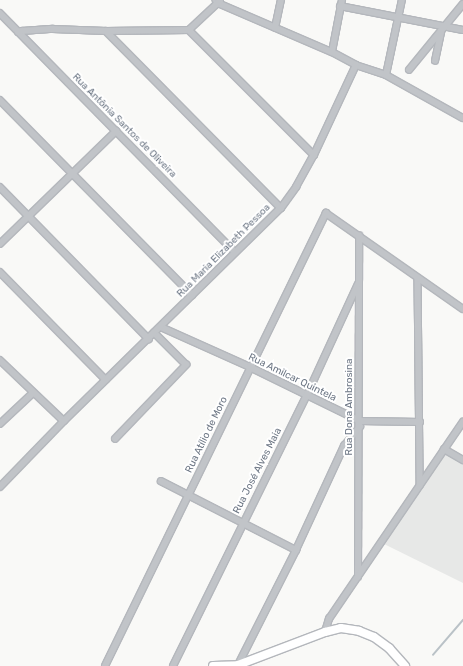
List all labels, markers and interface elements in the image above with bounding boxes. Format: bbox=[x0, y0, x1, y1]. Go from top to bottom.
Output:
street label: Rua Antônia Santos de Oliveira bbox=[69, 71, 179, 181]
street label: Rua Maria Elizabeth Pessoa bbox=[175, 202, 273, 300]
street label: Rua Amilcar Quintela bbox=[246, 351, 338, 405]
street label: Rua Dona Ambrosina bbox=[344, 358, 356, 456]
street label: Rua Atílio de Moro bbox=[183, 395, 231, 475]
street label: Rua José Alves Maia bbox=[231, 426, 285, 516]

